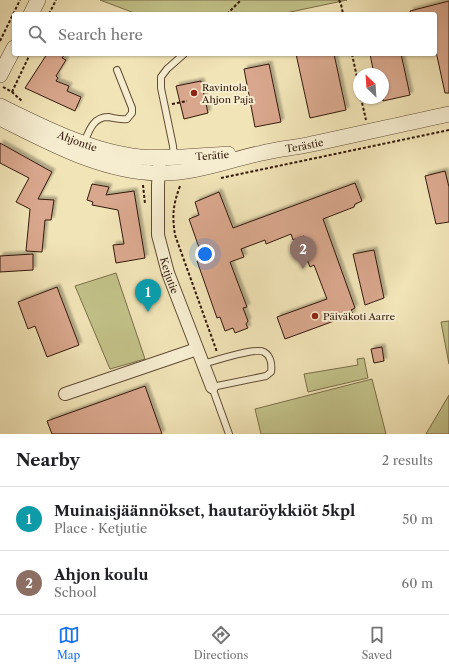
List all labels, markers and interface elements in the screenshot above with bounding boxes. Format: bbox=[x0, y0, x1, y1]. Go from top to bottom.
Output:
search box bbox=[12, 12, 437, 56]
icon: search bbox=[26, 23, 48, 45]
text: Search here bbox=[58, 25, 143, 44]
north arrow bbox=[353, 68, 389, 104]
place label: Ravintola Ahjon Paja bbox=[201, 81, 254, 106]
marker: Ravintola Ahjon Paja bbox=[189, 88, 199, 98]
street label: Ahjontie bbox=[55, 128, 99, 155]
street label: Terästie bbox=[285, 136, 325, 155]
street label: Terätie bbox=[195, 148, 230, 163]
pin: 2 bbox=[290, 236, 316, 269]
your location bbox=[195, 244, 215, 264]
street label: Ketjutie bbox=[157, 256, 182, 296]
pin: 1 bbox=[135, 279, 161, 312]
place label: Päiväkoti Aarre bbox=[323, 310, 395, 323]
marker: Päiväkoti Aarre bbox=[310, 311, 320, 321]
text: Nearby bbox=[16, 450, 80, 470]
text: 2 results bbox=[382, 452, 433, 468]
text: Muinaisjäännökset, hautaröykkiöt 5kpl bbox=[54, 501, 355, 520]
text: 1 bbox=[26, 511, 32, 527]
text: 50 m bbox=[402, 511, 433, 527]
text: Place · Ketjutie bbox=[54, 520, 147, 536]
text: Ahjon koulu bbox=[54, 565, 149, 584]
text: 2 bbox=[25, 575, 33, 591]
text: 60 m bbox=[402, 575, 433, 591]
text: School bbox=[54, 584, 97, 600]
tab: Map bbox=[57, 624, 80, 662]
tab: Directions bbox=[194, 624, 248, 662]
tab: Saved bbox=[362, 624, 392, 662]

